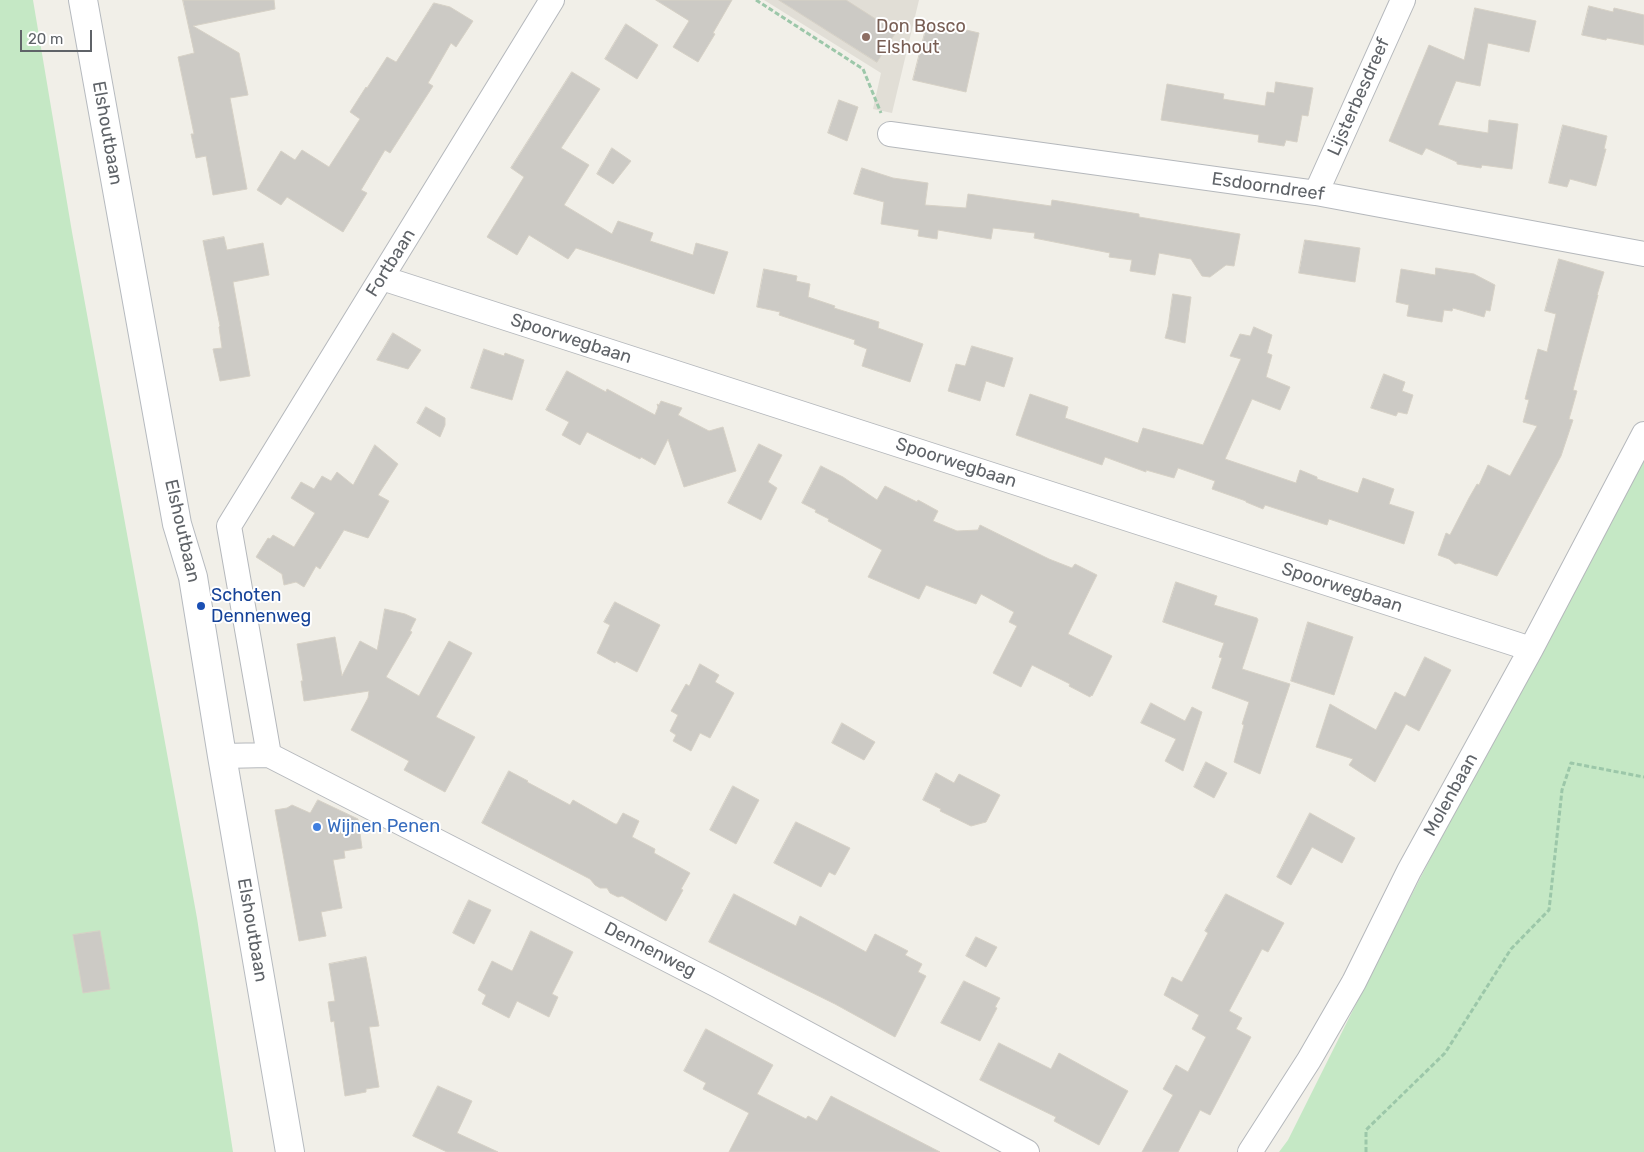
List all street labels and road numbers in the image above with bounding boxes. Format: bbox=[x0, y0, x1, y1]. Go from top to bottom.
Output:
street label: Lijsterbesdreef bbox=[1323, 35, 1395, 159]
street label: Elshoutbaan bbox=[87, 79, 127, 187]
street label: Esdoorndreef bbox=[1210, 168, 1326, 206]
street label: Fortbaan bbox=[362, 225, 420, 301]
street label: Spoorwegbaan bbox=[508, 309, 634, 369]
street label: Spoorwegbaan bbox=[893, 433, 1019, 493]
street label: Elshoutbaan bbox=[160, 477, 204, 585]
street label: Spoorwegbaan bbox=[1279, 558, 1405, 618]
street label: Molenbaan bbox=[1419, 750, 1483, 840]
street label: Elshoutbaan bbox=[232, 876, 272, 984]
street label: Dennenweg bbox=[600, 918, 700, 982]

